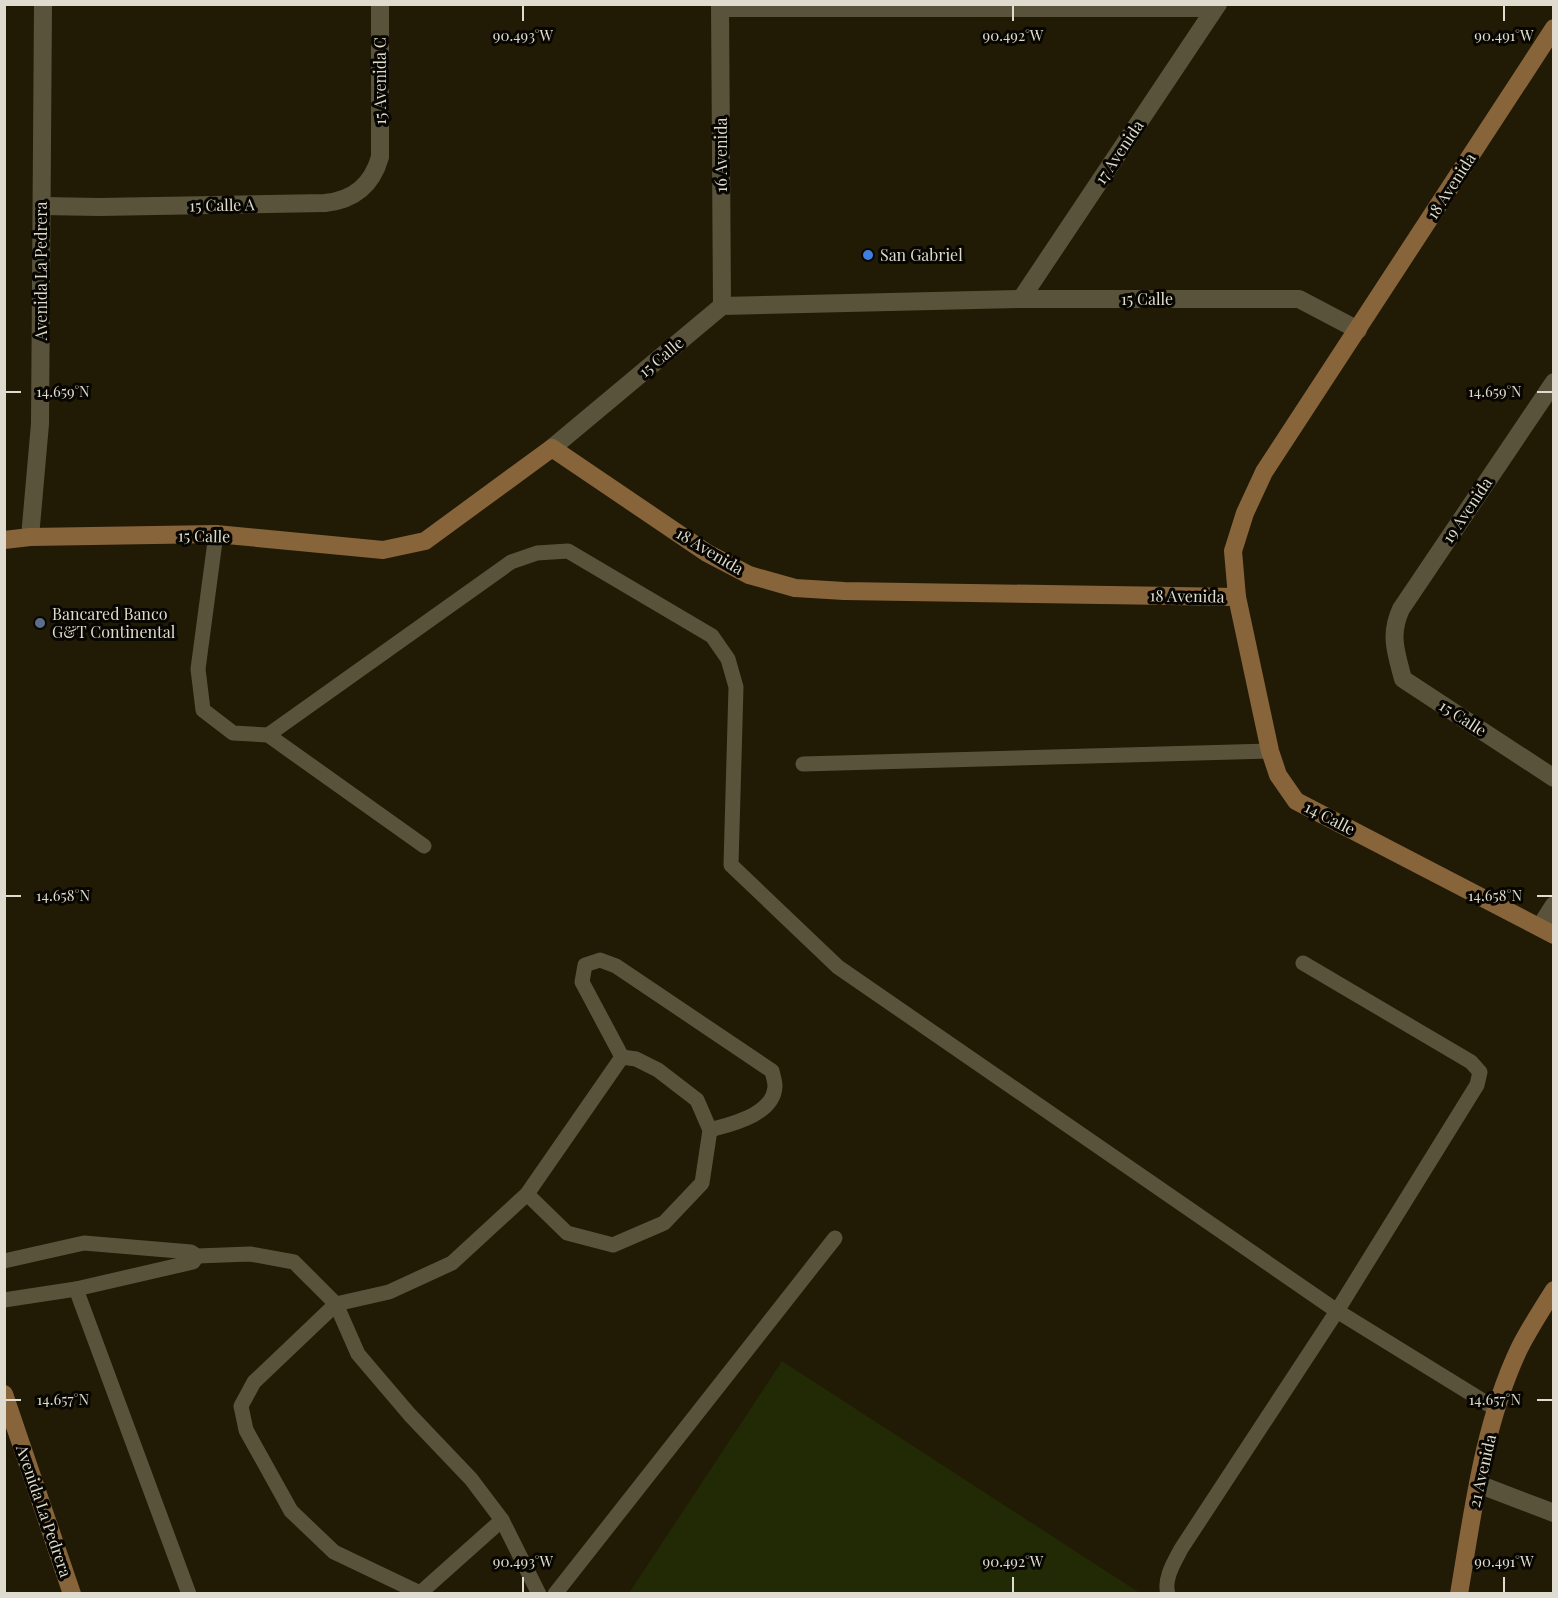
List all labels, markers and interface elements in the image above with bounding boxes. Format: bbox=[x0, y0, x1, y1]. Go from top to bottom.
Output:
text: 90.493°W bbox=[493, 25, 554, 45]
text: 90.492°W bbox=[983, 25, 1044, 45]
text: 90.491°W bbox=[1474, 25, 1534, 45]
street label: 15 Avenida C bbox=[369, 37, 390, 125]
street label: 17 Avenida bbox=[1089, 116, 1148, 188]
street label: 16 Avenida bbox=[710, 117, 731, 193]
street label: 18 Avenida bbox=[1421, 149, 1480, 223]
street label: 15 Calle A bbox=[189, 193, 256, 216]
street label: Avenida La Pedrera bbox=[30, 202, 51, 341]
place label: San Gabriel bbox=[880, 244, 963, 265]
marker: San Gabriel bbox=[861, 248, 875, 262]
street label: 15 Calle bbox=[1121, 288, 1173, 309]
street label: 15 Calle bbox=[634, 332, 687, 381]
text: 14.659°N bbox=[36, 381, 90, 401]
text: 14.659°N bbox=[1468, 381, 1522, 401]
street label: 19 Avenida bbox=[1437, 473, 1496, 547]
street label: 18 Avenida bbox=[673, 522, 748, 579]
street label: 15 Calle bbox=[178, 525, 230, 546]
street label: 18 Avenida bbox=[1149, 584, 1225, 607]
place label: Bancared Banco G&T Continental bbox=[52, 603, 176, 642]
marker: Bancared Banco G&T Continental bbox=[33, 616, 47, 630]
street label: 15 Calle bbox=[1436, 695, 1491, 741]
street label: 14 Calle bbox=[1301, 796, 1359, 839]
text: 14.658°N bbox=[36, 885, 90, 905]
text: 14.658°N bbox=[1468, 885, 1522, 905]
text: 14.657°N bbox=[37, 1389, 90, 1409]
text: 14.657°N bbox=[1469, 1389, 1522, 1409]
street label: 21 Avenida bbox=[1463, 1432, 1500, 1509]
street label: Avenida La Pedrera bbox=[12, 1441, 77, 1580]
text: 90.493°W bbox=[493, 1551, 554, 1571]
text: 90.492°W bbox=[983, 1551, 1044, 1571]
text: 90.491°W bbox=[1474, 1551, 1534, 1571]

